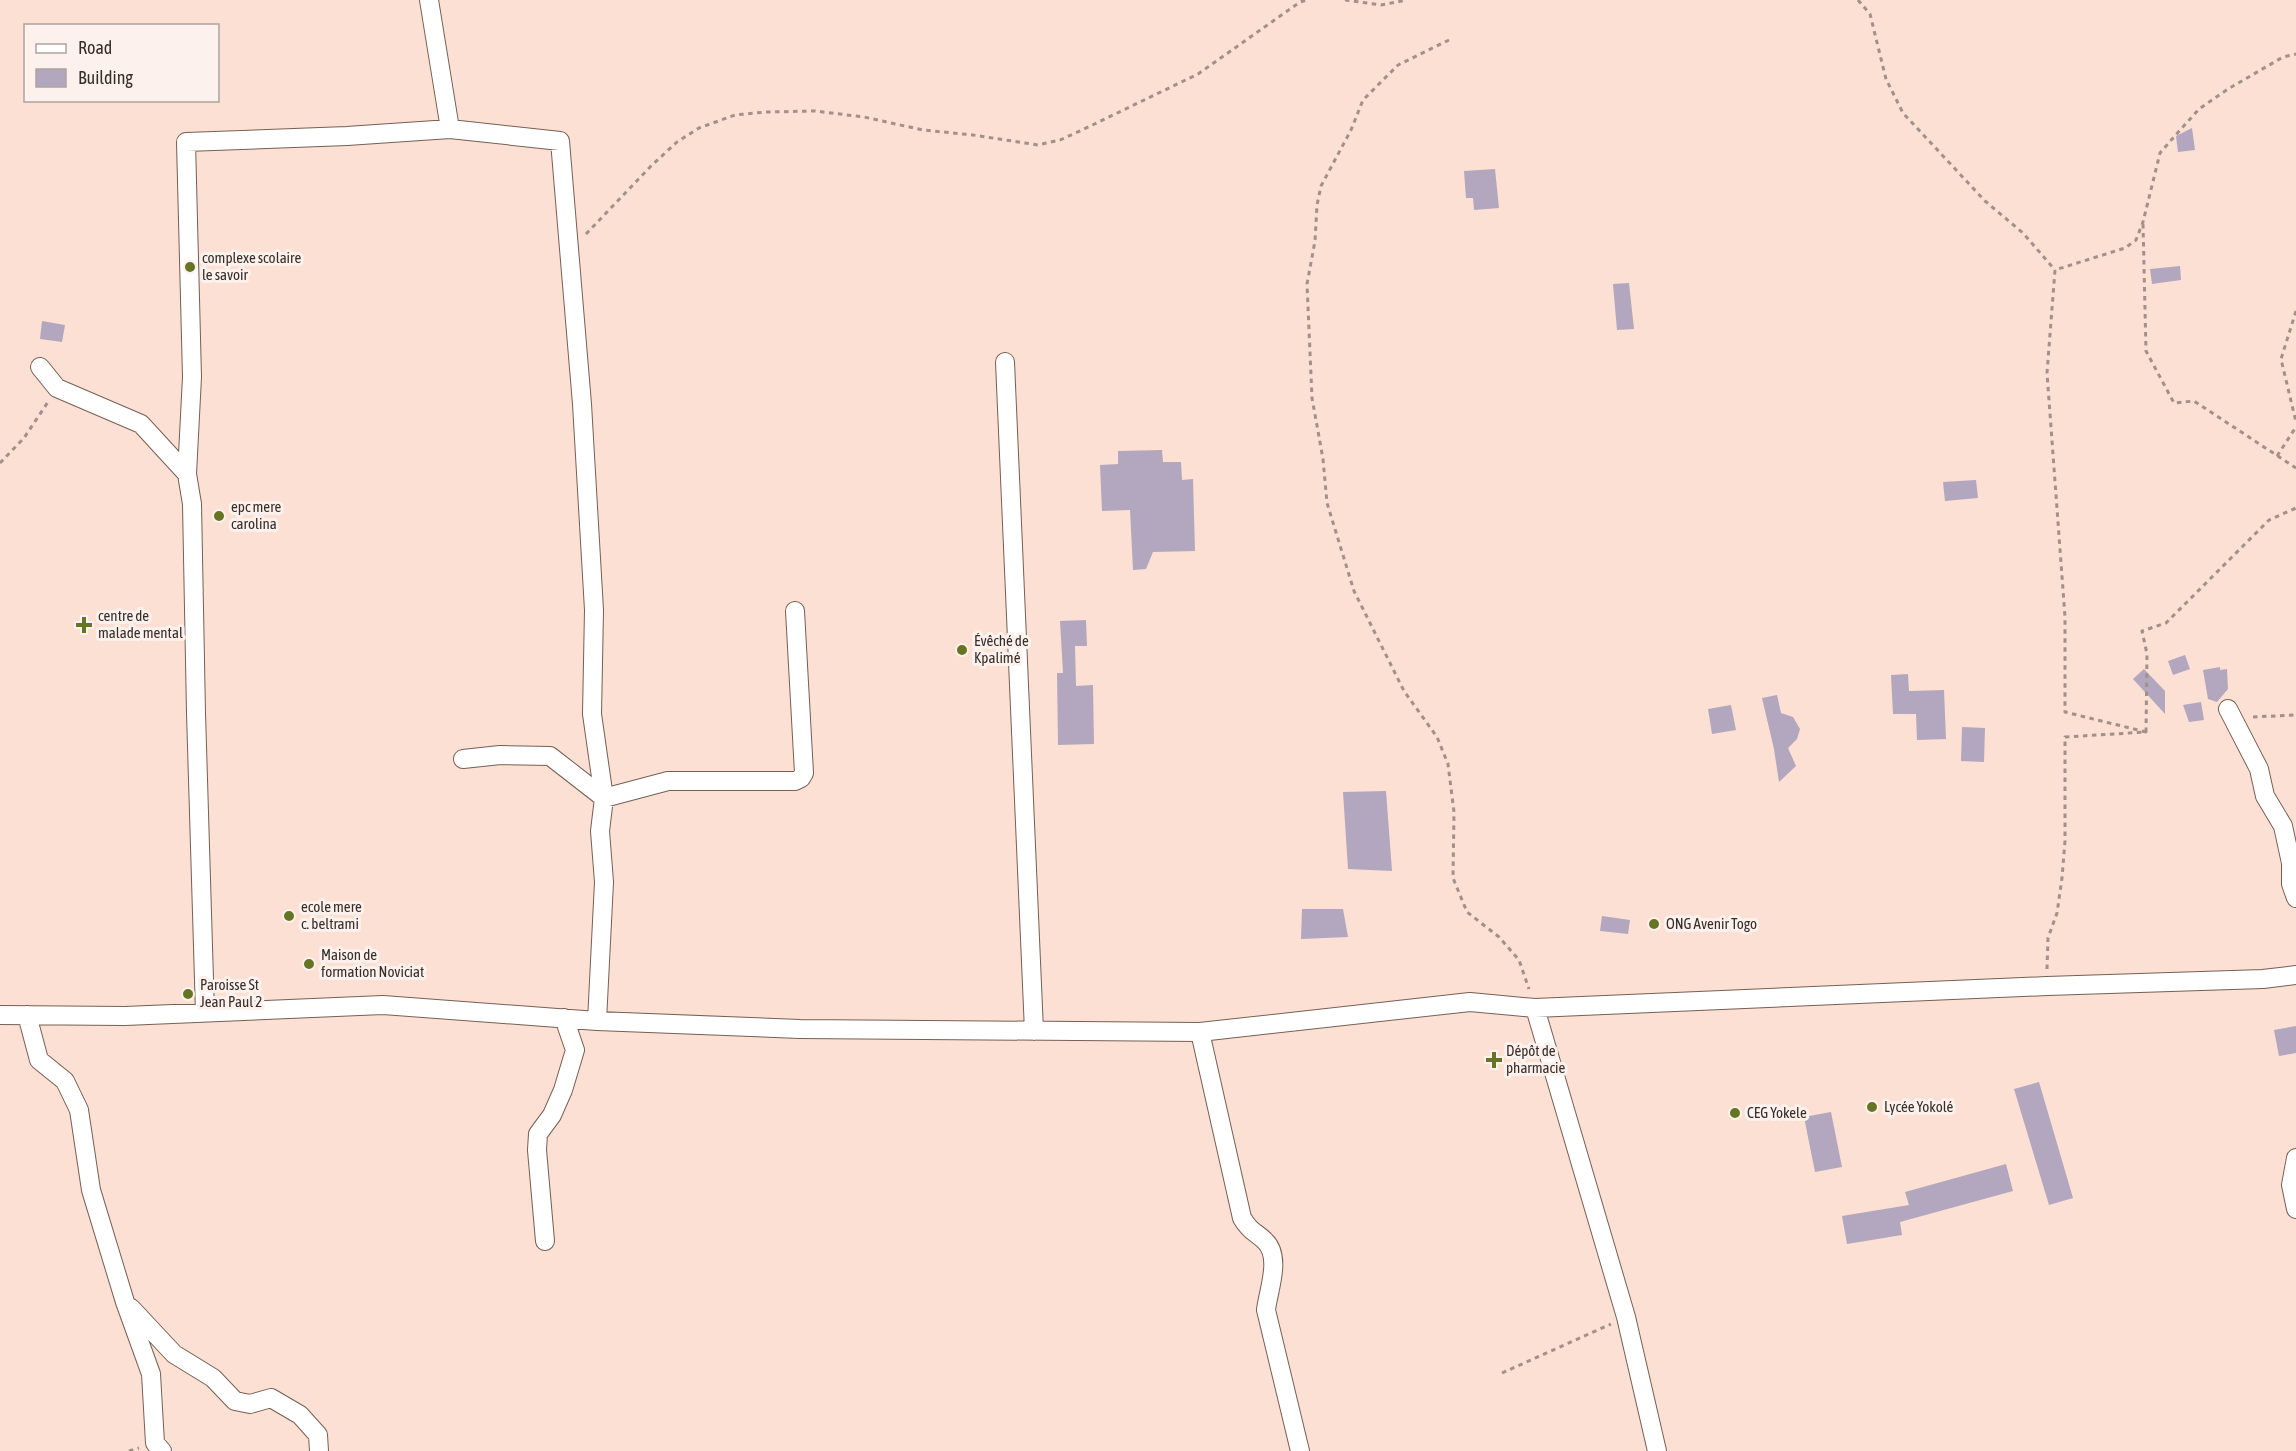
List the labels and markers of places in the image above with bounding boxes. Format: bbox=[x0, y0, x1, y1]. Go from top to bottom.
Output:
place label: complexe scolaire le savoir bbox=[202, 249, 301, 283]
marker: complexe scolaire le savoir bbox=[183, 260, 197, 274]
place label: epc mere carolina bbox=[231, 498, 282, 532]
marker: epc mere carolina bbox=[212, 509, 226, 523]
place label: centre de malade mental bbox=[98, 607, 183, 641]
marker: centre de malade mental bbox=[75, 616, 93, 634]
place label: Évêché de Kpalimé bbox=[974, 632, 1029, 666]
marker: Évêché de Kpalimé bbox=[955, 643, 969, 657]
place label: ecole mere c. beltrami bbox=[301, 898, 362, 932]
marker: ecole mere c. beltrami bbox=[282, 909, 296, 923]
place label: ONG Avenir Togo bbox=[1666, 915, 1757, 932]
marker: ONG Avenir Togo bbox=[1647, 917, 1661, 931]
place label: Maison de formation Noviciat bbox=[321, 946, 424, 980]
marker: Maison de formation Noviciat bbox=[302, 957, 316, 971]
place label: Paroisse St Jean Paul 2 bbox=[200, 976, 262, 1010]
marker: Paroisse St Jean Paul 2 bbox=[181, 987, 195, 1001]
place label: Dépôt de pharmacie bbox=[1506, 1042, 1566, 1076]
marker: Dépôt de pharmacie bbox=[1487, 1053, 1501, 1067]
place label: Lycée Yokolé bbox=[1884, 1098, 1954, 1115]
marker: Lycée Yokolé bbox=[1865, 1100, 1879, 1114]
place label: CEG Yokele bbox=[1747, 1104, 1807, 1121]
marker: CEG Yokele bbox=[1728, 1106, 1742, 1120]

